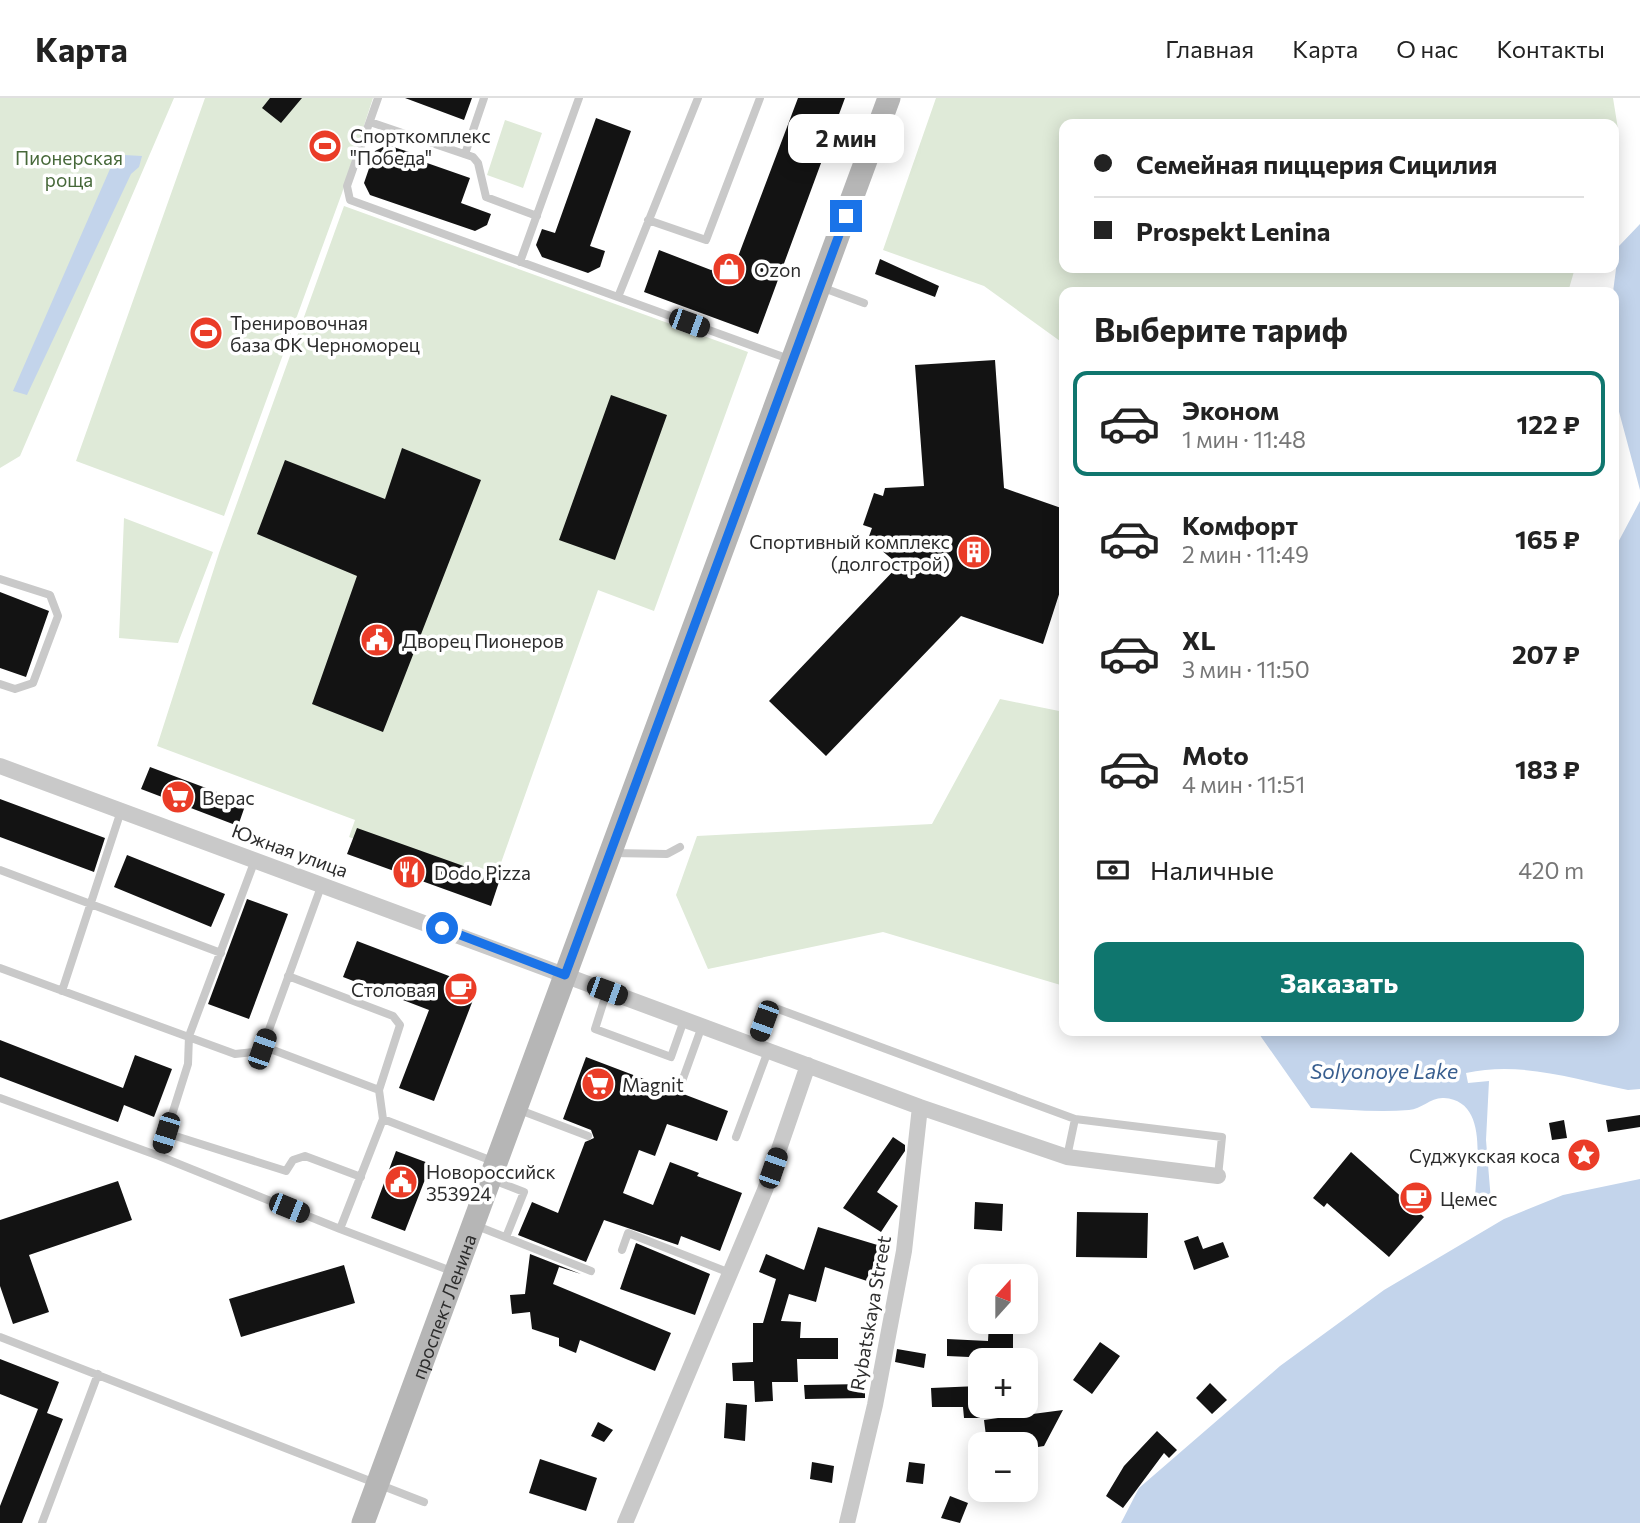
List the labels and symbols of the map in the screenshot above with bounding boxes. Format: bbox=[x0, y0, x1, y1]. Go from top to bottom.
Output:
callout: 2 мин bbox=[788, 115, 904, 164]
place label: Спорткомплекс "Победа" bbox=[350, 124, 491, 169]
sports icon: Спорткомплекс "Победа" bbox=[306, 127, 344, 165]
park label: Пионерская роща bbox=[15, 146, 123, 191]
route end bbox=[830, 200, 862, 232]
shop icon: Ozon bbox=[710, 250, 748, 288]
place label: Ozon bbox=[754, 258, 801, 281]
car bbox=[666, 306, 713, 340]
place label: Тренировочная база ФК Черноморец bbox=[230, 311, 420, 356]
sports icon: Тренировочная база ФК Черноморец bbox=[187, 314, 225, 352]
place label: Спортивный комплекс (долгострой) bbox=[749, 530, 950, 575]
building icon: Спортивный комплекс (долгострой) bbox=[955, 533, 993, 571]
public building icon: Дворец Пионеров bbox=[358, 621, 396, 659]
place label: Дворец Пионеров bbox=[402, 629, 564, 652]
supermarket icon: Верас bbox=[159, 778, 197, 816]
place label: Верас bbox=[202, 786, 255, 809]
street label: Южная улица bbox=[229, 818, 351, 882]
restaurant icon: Dodo Pizza bbox=[390, 853, 428, 891]
place label: Dodo Pizza bbox=[434, 861, 531, 884]
route start bbox=[426, 912, 458, 944]
cafe icon: Столовая bbox=[442, 970, 480, 1008]
car bbox=[584, 974, 631, 1008]
place label: Столовая bbox=[351, 978, 436, 1001]
car bbox=[747, 998, 782, 1044]
car bbox=[246, 1026, 279, 1072]
water label: Solyonoye Lake bbox=[1310, 1058, 1458, 1083]
supermarket icon: Magnit bbox=[579, 1065, 617, 1103]
place label: Magnit bbox=[622, 1073, 684, 1096]
car bbox=[150, 1110, 183, 1156]
place icon: Суджукская коса bbox=[1565, 1136, 1603, 1174]
place label: Суджукская коса bbox=[1409, 1144, 1560, 1167]
car bbox=[757, 1145, 790, 1191]
place label: Новороссийск 353924 bbox=[426, 1160, 556, 1205]
public building icon: Новороссийск 353924 bbox=[382, 1163, 420, 1201]
cafe icon: Цемес bbox=[1397, 1179, 1435, 1217]
place label: Цемес bbox=[1440, 1187, 1497, 1210]
car bbox=[266, 1190, 313, 1226]
street label: проспект Ленина bbox=[406, 1231, 480, 1382]
street label: Rybatskaya Street bbox=[845, 1234, 895, 1392]
north arrow bbox=[968, 1264, 1038, 1334]

